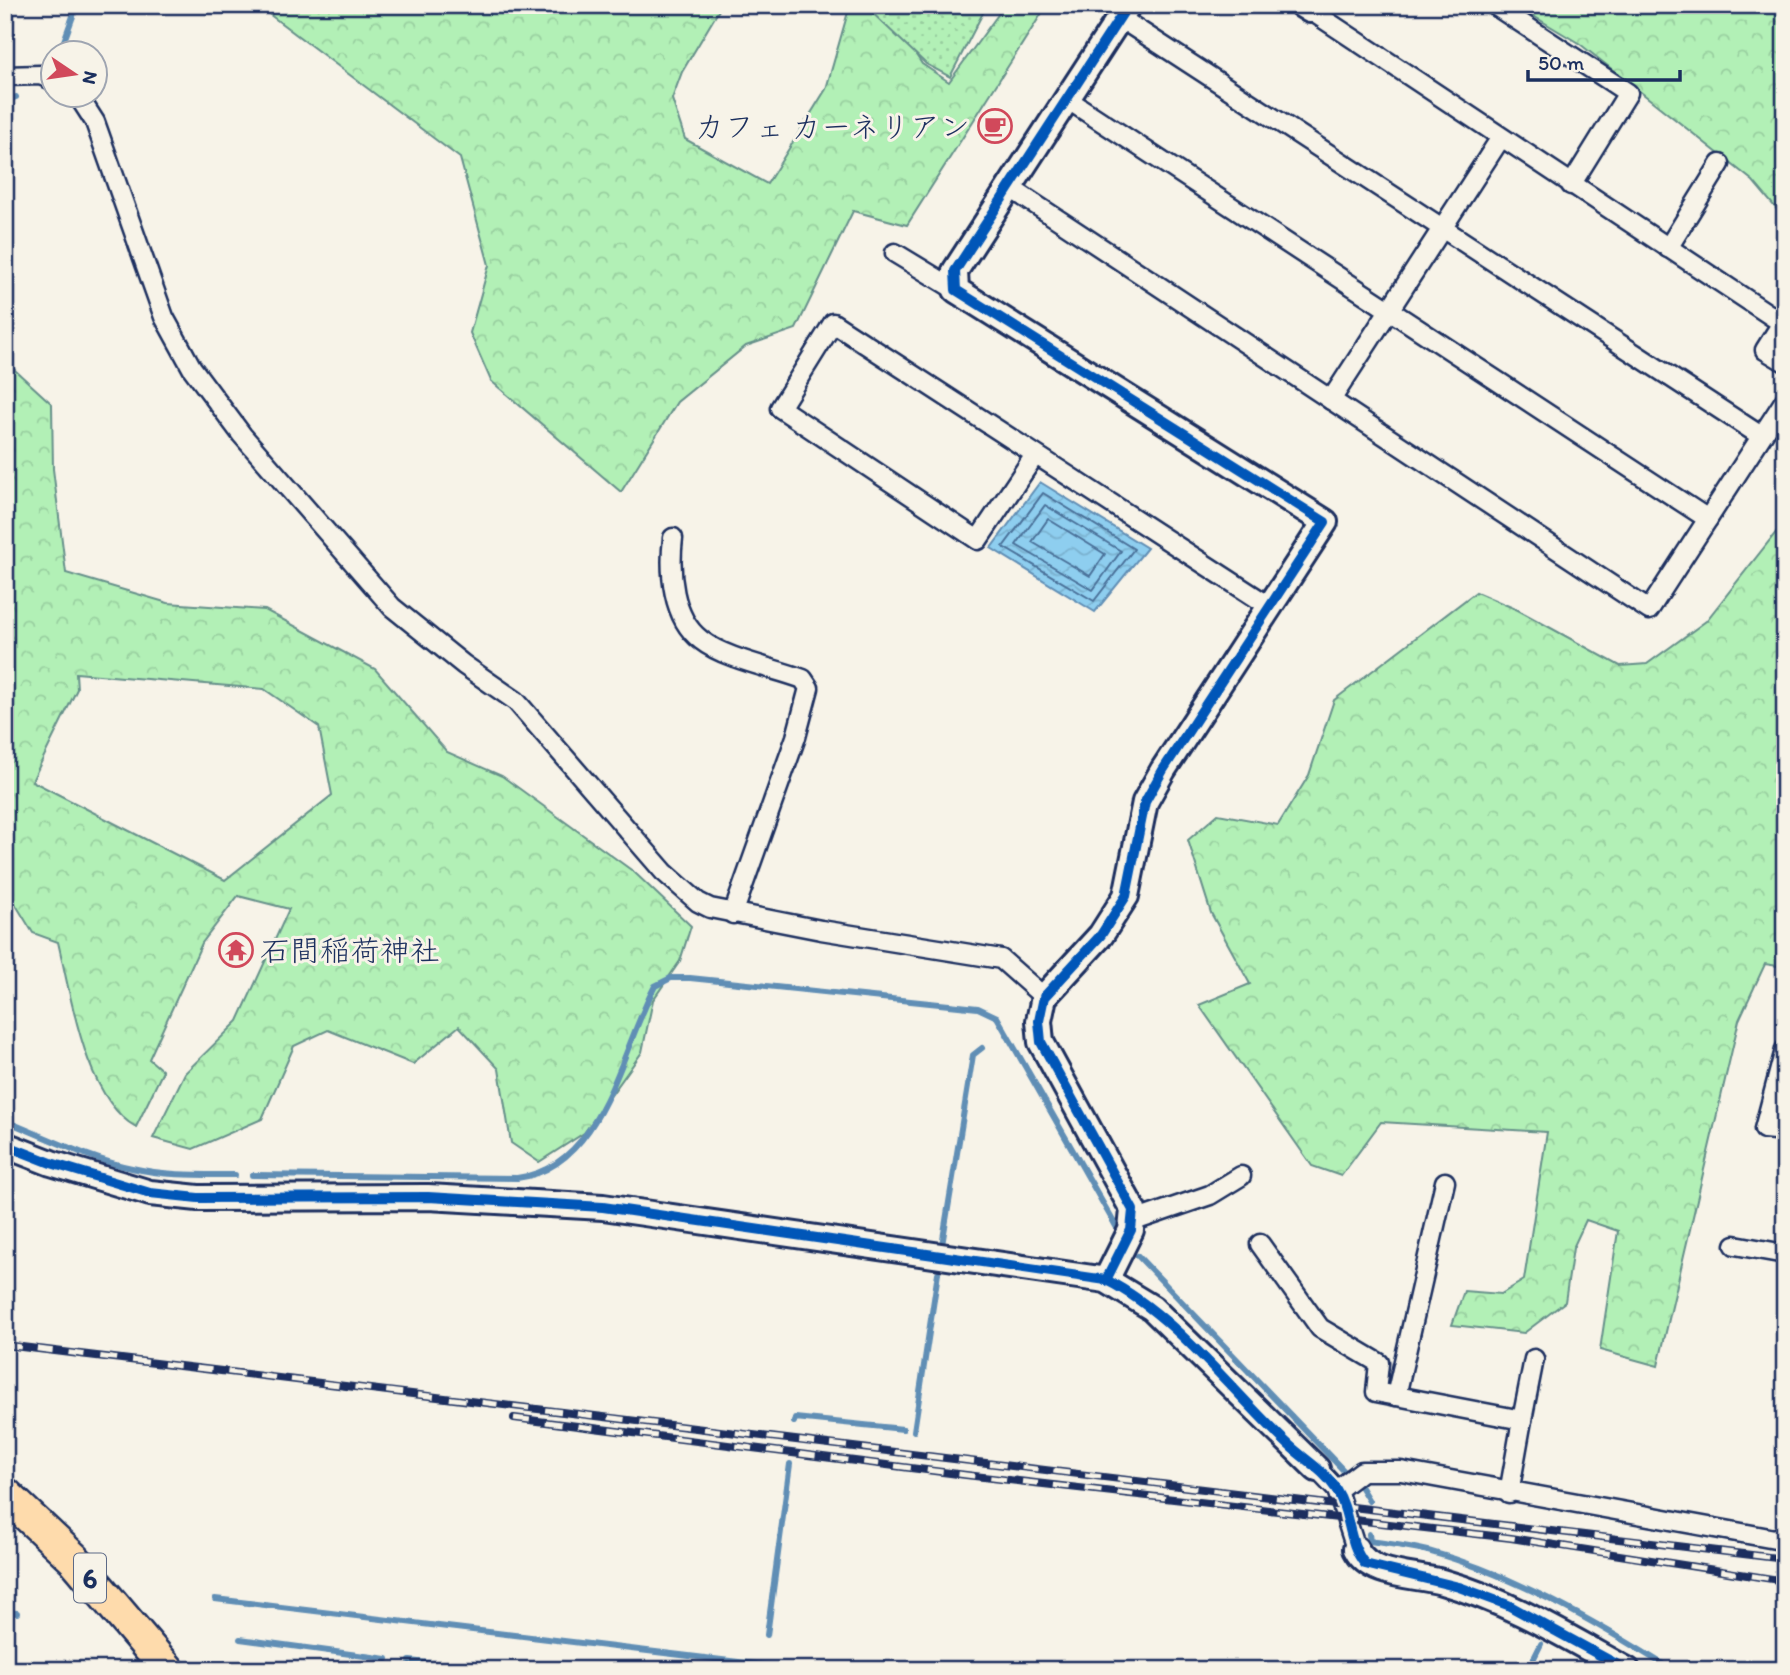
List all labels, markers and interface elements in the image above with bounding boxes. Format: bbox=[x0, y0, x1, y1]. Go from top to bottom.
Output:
north arrow bbox=[38, 38, 108, 108]
scale bar bbox=[1528, 38, 1680, 82]
text: 50 m bbox=[1538, 50, 1585, 75]
text: N bbox=[77, 69, 103, 87]
cafe icon: カフェ カーネリアン bbox=[976, 107, 1014, 145]
place label: カフェ カーネリアン bbox=[694, 108, 970, 145]
temple icon: 石間稲荷神社 bbox=[217, 931, 255, 969]
place label: 石間稲荷神社 bbox=[260, 932, 440, 969]
road number: 6 bbox=[74, 1554, 106, 1602]

